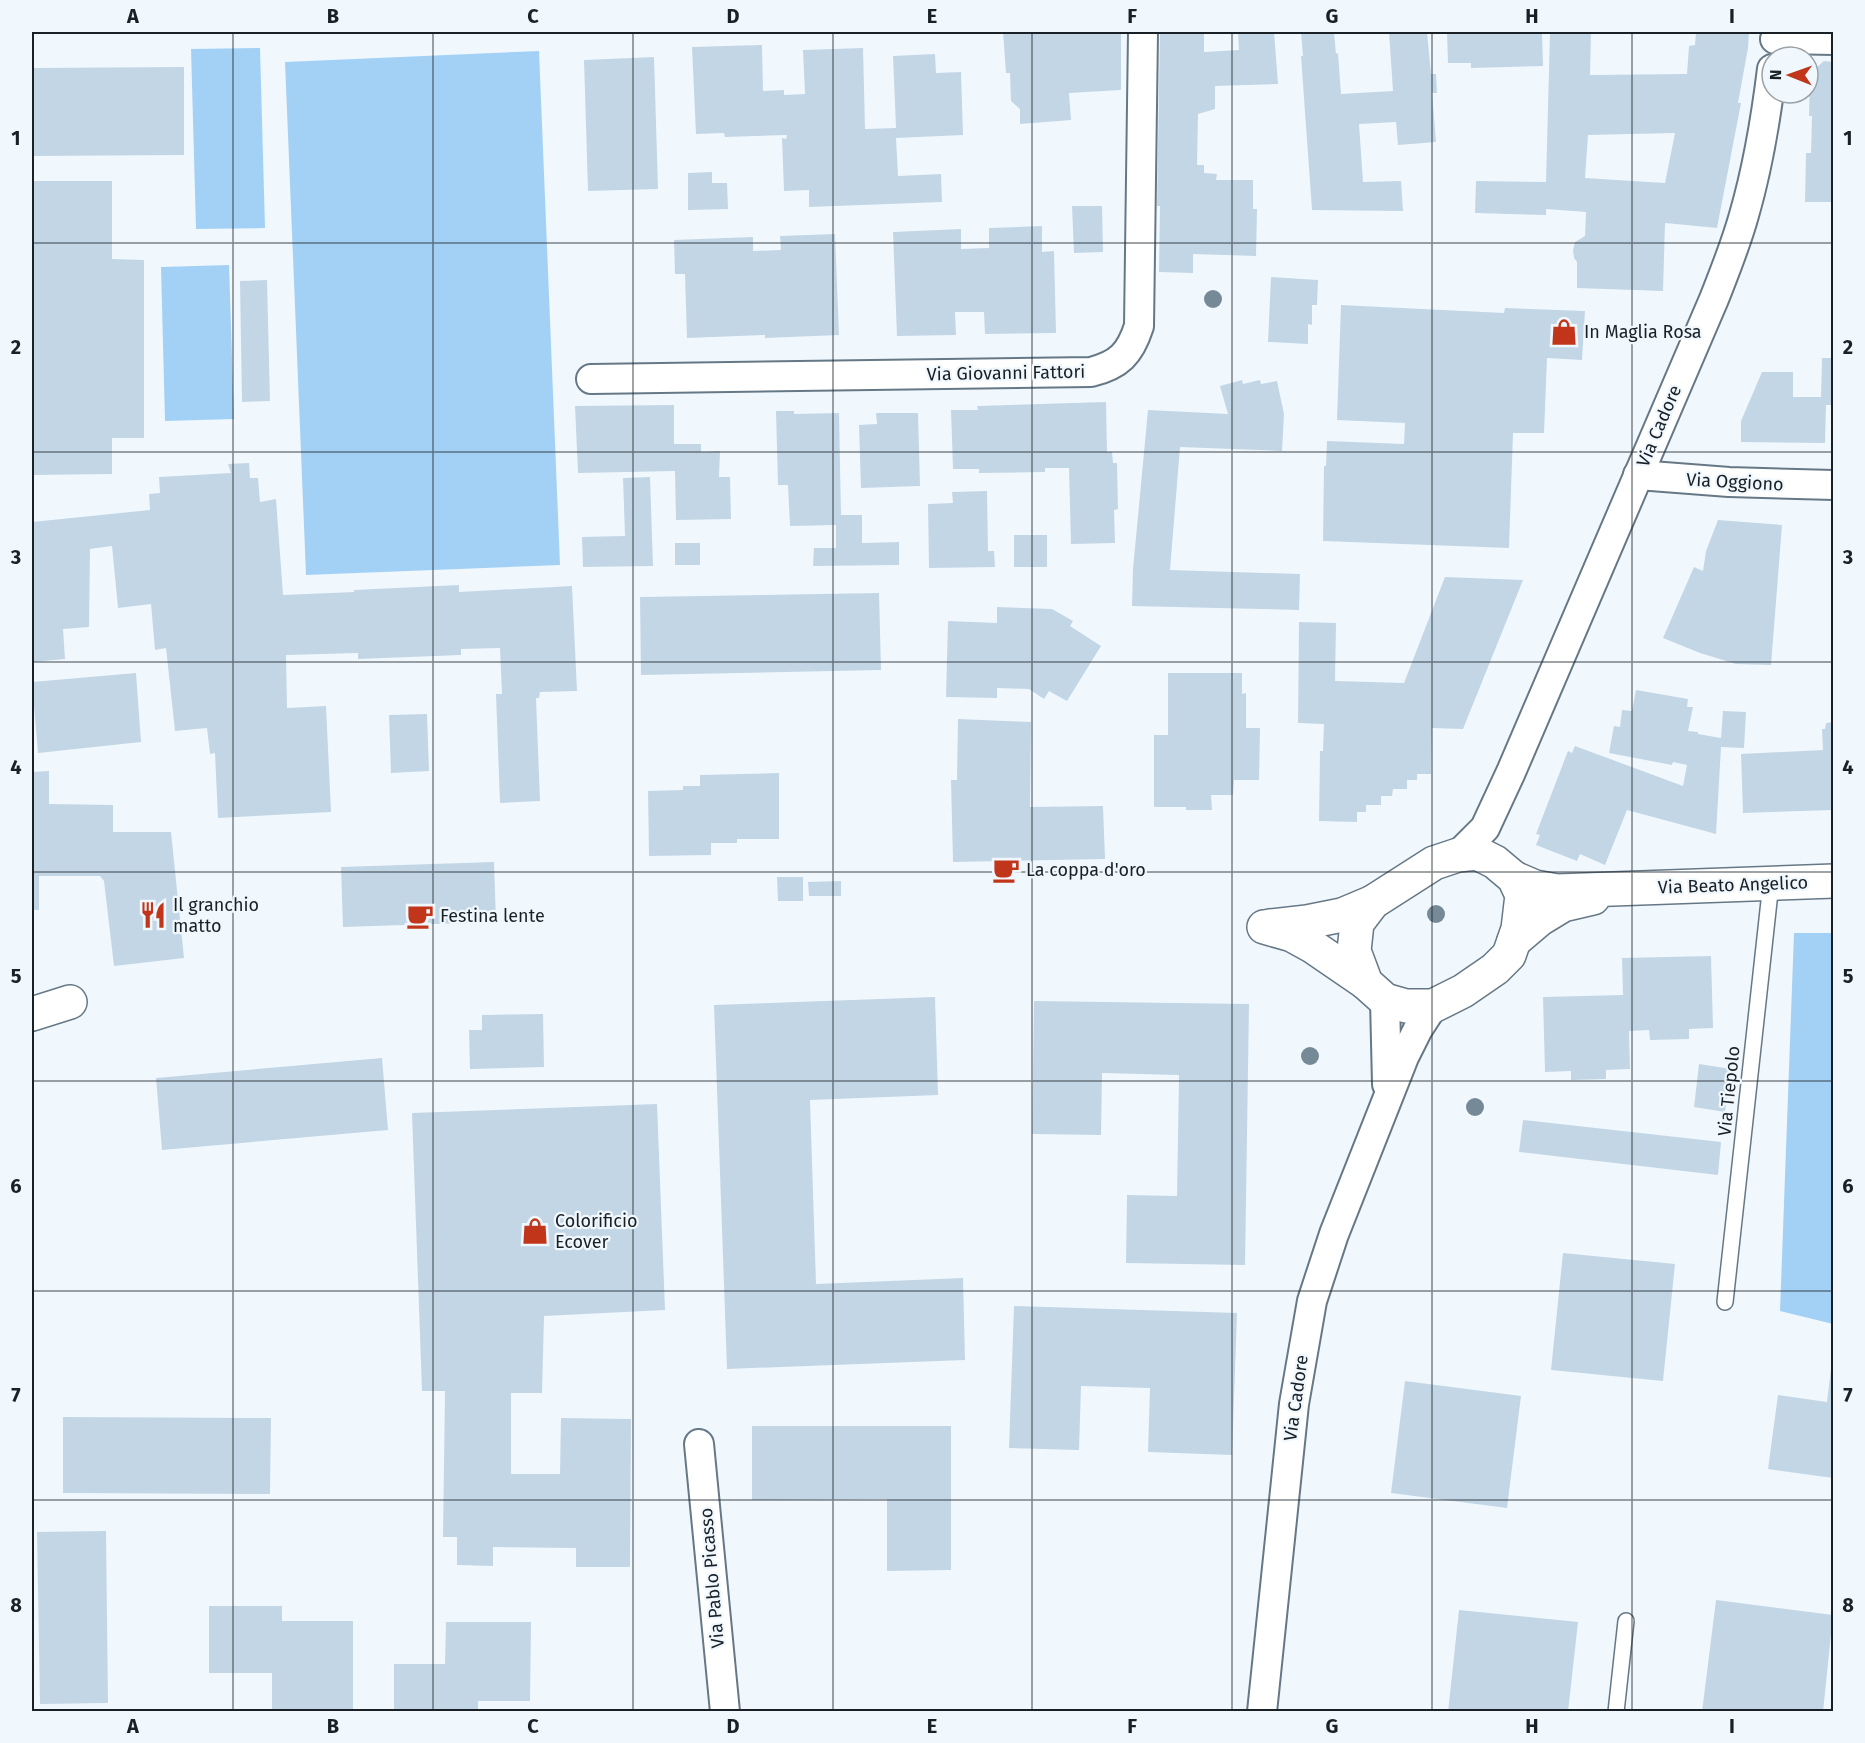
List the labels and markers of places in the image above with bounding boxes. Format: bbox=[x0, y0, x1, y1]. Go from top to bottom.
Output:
shop icon: In Maglia Rosa bbox=[1549, 317, 1579, 347]
place label: In Maglia Rosa bbox=[1584, 321, 1702, 343]
cafe icon: La coppa d'oro bbox=[991, 855, 1021, 885]
place label: La coppa d'oro bbox=[1026, 859, 1146, 881]
place label: Il granchio matto bbox=[173, 894, 259, 937]
restaurant icon: Il granchio matto bbox=[138, 900, 168, 930]
cafe icon: Festina lente bbox=[405, 901, 435, 931]
place label: Festina lente bbox=[440, 905, 545, 927]
place label: Colorificio Ecover bbox=[555, 1210, 638, 1253]
shop icon: Colorificio Ecover bbox=[520, 1216, 550, 1246]

